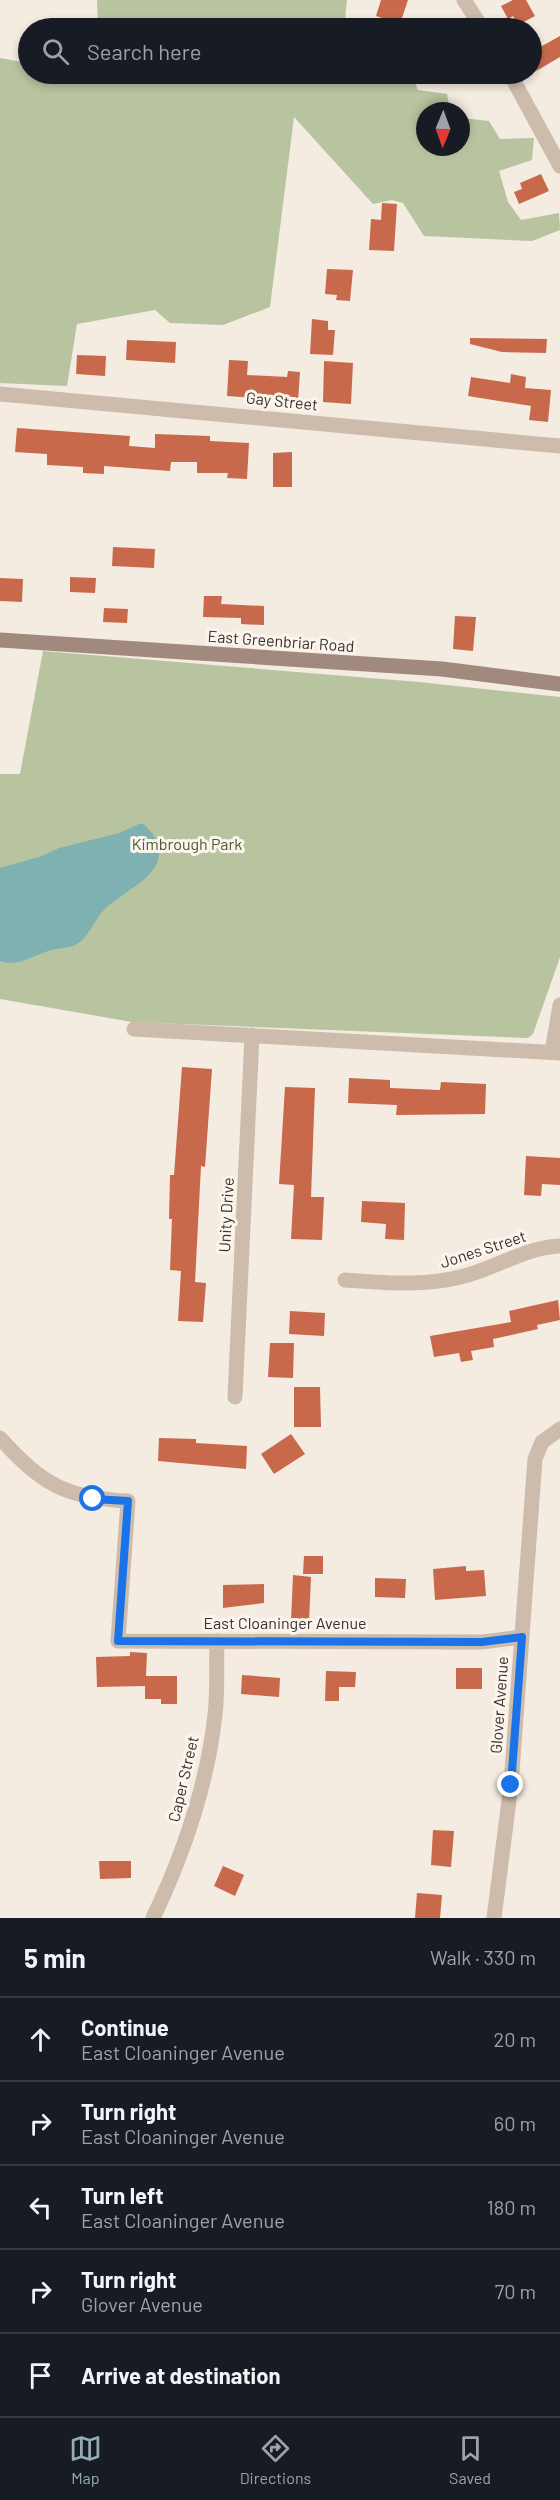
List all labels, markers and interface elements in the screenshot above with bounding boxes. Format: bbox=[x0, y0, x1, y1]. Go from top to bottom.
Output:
search box bbox=[18, 18, 542, 84]
icon: search bbox=[39, 35, 72, 68]
text: Search here bbox=[87, 38, 201, 64]
north arrow bbox=[416, 102, 470, 156]
street label: Gay Street bbox=[245, 387, 319, 414]
street label: East Greenbriar Road bbox=[207, 626, 355, 655]
park label: Kimbrough Park bbox=[132, 834, 242, 853]
street label: Unity Drive bbox=[214, 1177, 237, 1253]
street label: Jones Street bbox=[437, 1226, 528, 1271]
route start bbox=[79, 1485, 105, 1511]
street label: East Cloaninger Avenue bbox=[203, 1613, 367, 1632]
street label: Glover Avenue bbox=[486, 1656, 511, 1754]
street label: Caper Street bbox=[163, 1734, 202, 1824]
route end bbox=[497, 1771, 523, 1797]
text: 5 min bbox=[24, 1942, 86, 1973]
text: Walk · 330 m bbox=[430, 1945, 536, 1969]
text: Continue bbox=[81, 2014, 169, 2040]
icon: ahead bbox=[24, 2023, 57, 2056]
text: 20 m bbox=[493, 2027, 536, 2051]
text: East Cloaninger Avenue bbox=[81, 2040, 285, 2064]
text: Turn right bbox=[81, 2098, 176, 2124]
icon: right bbox=[24, 2107, 57, 2140]
text: 60 m bbox=[494, 2111, 536, 2135]
text: East Cloaninger Avenue bbox=[81, 2124, 285, 2148]
text: Turn left bbox=[81, 2182, 164, 2208]
icon: left bbox=[24, 2191, 57, 2224]
text: 180 m bbox=[487, 2195, 536, 2219]
text: East Cloaninger Avenue bbox=[81, 2208, 285, 2232]
text: Turn right bbox=[81, 2266, 176, 2292]
icon: right bbox=[24, 2275, 57, 2308]
text: 70 m bbox=[495, 2279, 536, 2303]
text: Glover Avenue bbox=[81, 2292, 203, 2316]
icon: arrive bbox=[24, 2359, 57, 2392]
text: Arrive at destination bbox=[81, 2362, 280, 2388]
tab: Map bbox=[69, 2432, 102, 2487]
tab: Directions bbox=[240, 2432, 311, 2487]
tab: Saved bbox=[449, 2432, 491, 2487]

